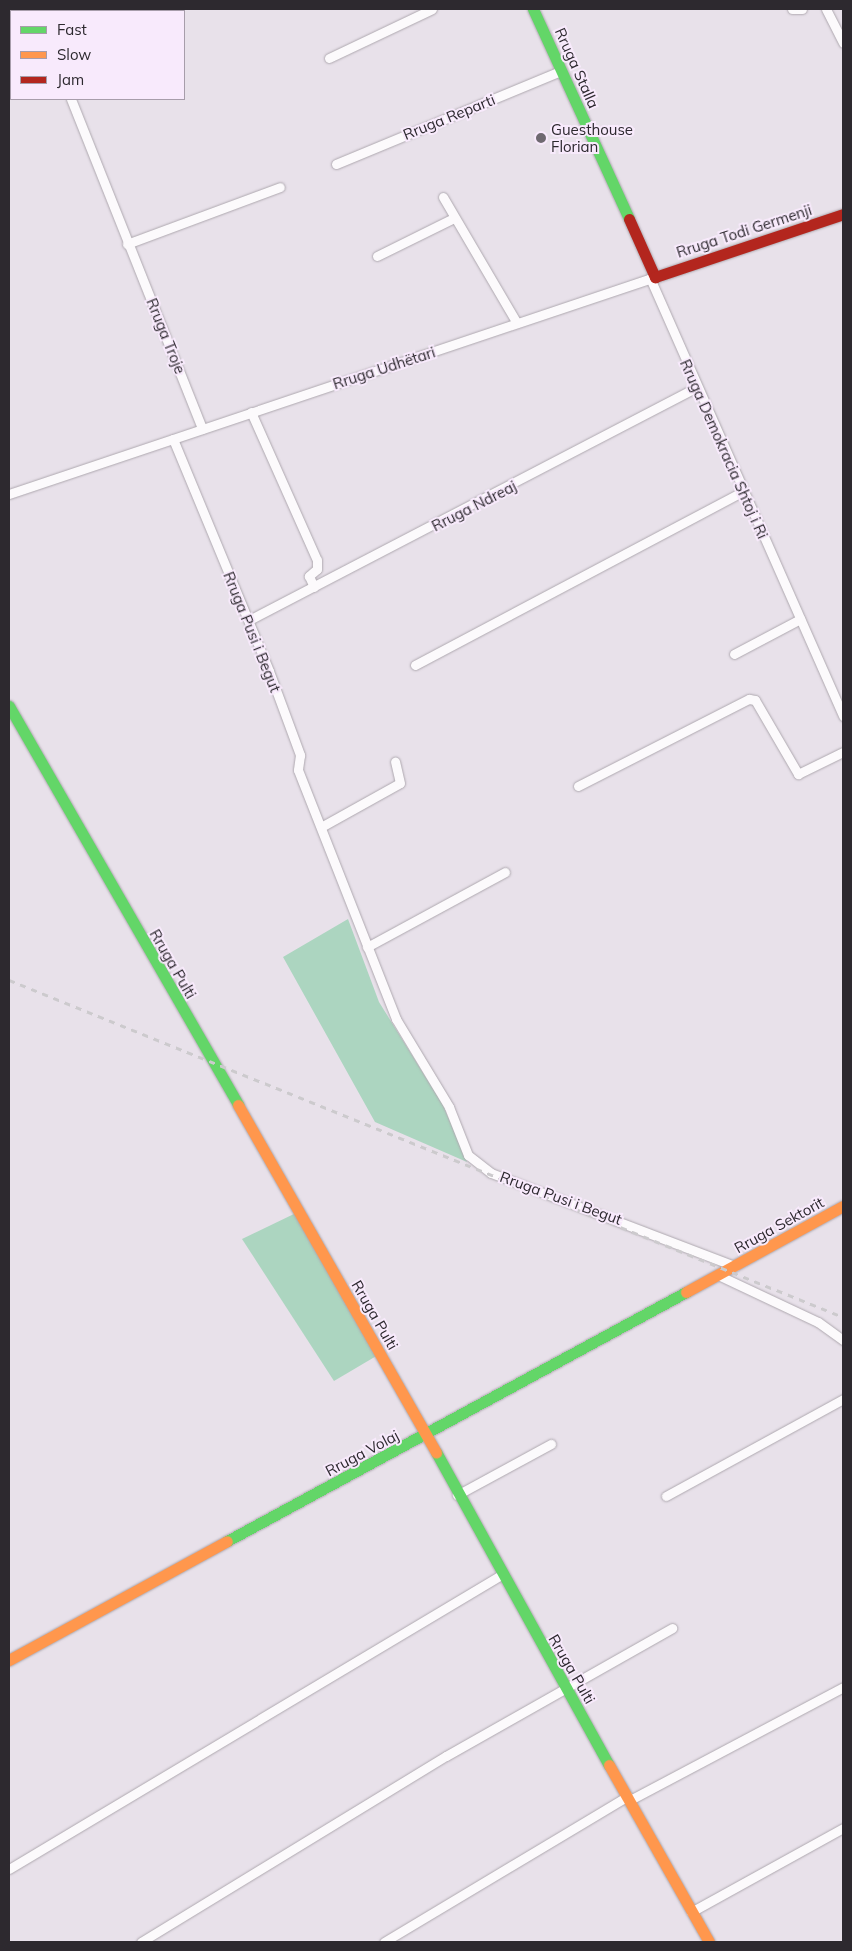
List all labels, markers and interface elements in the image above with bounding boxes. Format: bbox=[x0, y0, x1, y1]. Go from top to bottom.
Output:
legend bbox=[10, 10, 185, 100]
text: Fast bbox=[57, 20, 87, 39]
street label: Rruga Stalla bbox=[551, 25, 603, 111]
text: Slow bbox=[57, 45, 91, 64]
text: Jam bbox=[57, 70, 84, 89]
street label: Rruga Reparti bbox=[400, 90, 498, 144]
place label: Guesthouse Florian bbox=[551, 120, 633, 155]
marker: Guesthouse Florian bbox=[535, 132, 547, 144]
street label: Rruga Todi Germenji bbox=[674, 201, 814, 261]
street label: Rruga Troje bbox=[143, 296, 189, 376]
street label: Rruga Udhëtari bbox=[331, 343, 437, 393]
street label: Rruga Demokracia Shtoj i Ri bbox=[676, 357, 772, 541]
street label: Rruga Ndreaj bbox=[429, 477, 519, 535]
street label: Rruga Pusi i Begut bbox=[220, 569, 284, 695]
street label: Rruga Pulti bbox=[146, 926, 200, 1002]
street label: Rruga Pusi i Begut bbox=[498, 1168, 624, 1228]
street label: Rruga Sektorit bbox=[731, 1193, 827, 1257]
street label: Rruga Pulti bbox=[348, 1277, 402, 1353]
street label: Rruga Volaj bbox=[322, 1426, 402, 1480]
street label: Rruga Pulti bbox=[545, 1631, 599, 1707]

